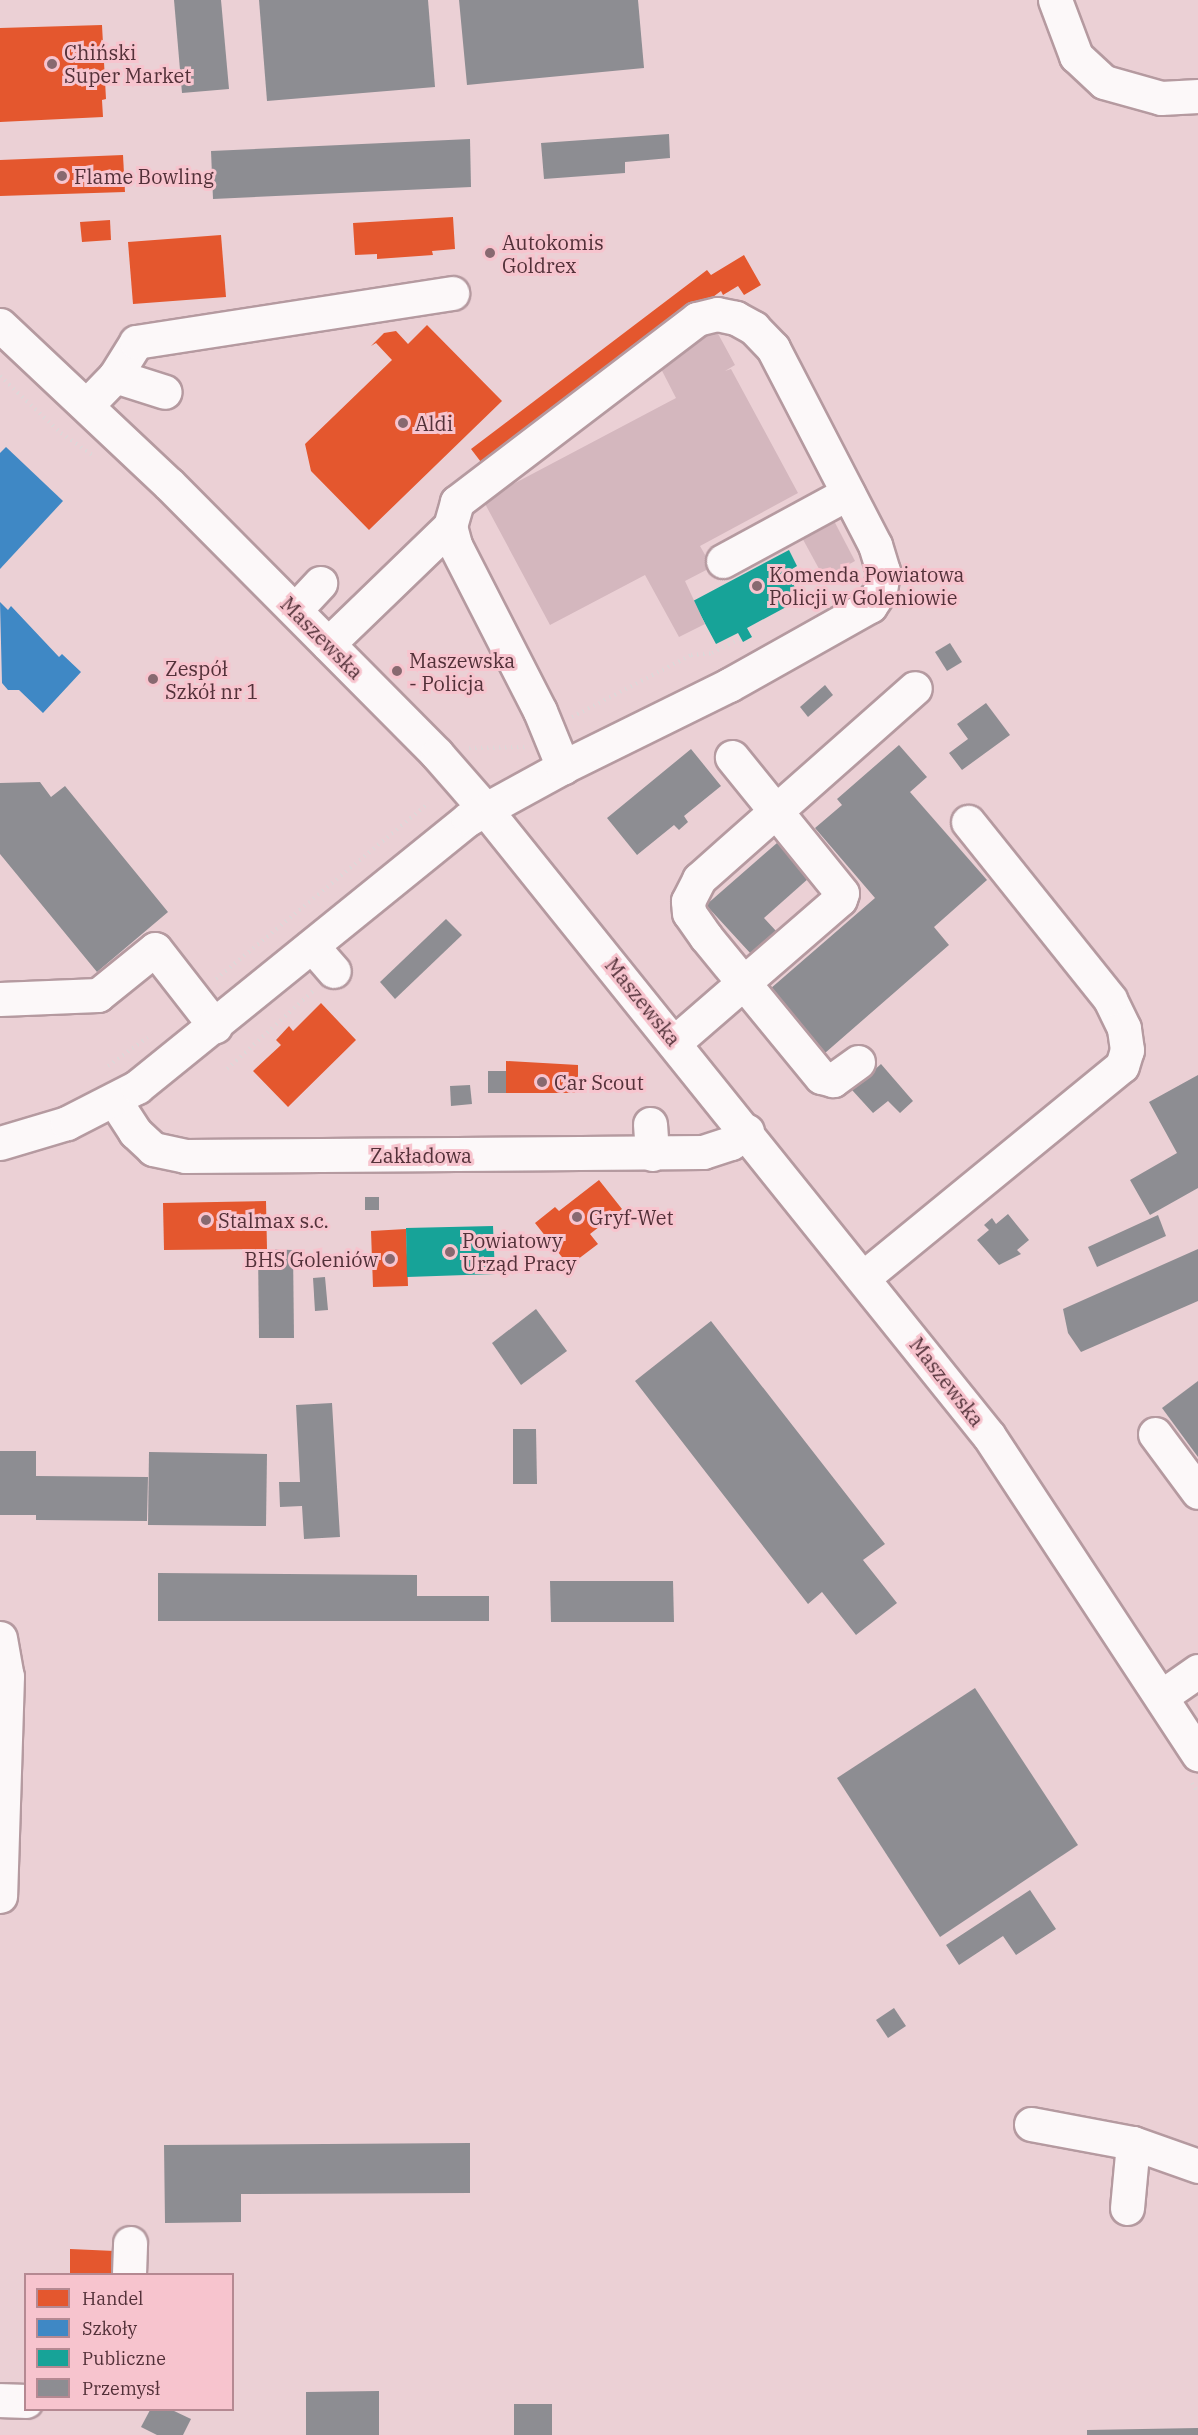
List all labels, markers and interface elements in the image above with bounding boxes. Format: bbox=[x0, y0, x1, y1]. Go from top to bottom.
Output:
place label: Chiński Super Market bbox=[64, 40, 191, 87]
marker: Chiński Super Market bbox=[45, 57, 59, 71]
place label: Flame Bowling bbox=[74, 164, 214, 188]
marker: Flame Bowling bbox=[55, 169, 69, 183]
place label: Autokomis Goldrex bbox=[502, 230, 604, 277]
marker: Autokomis Goldrex bbox=[483, 246, 497, 260]
place label: Aldi bbox=[415, 411, 453, 435]
marker: Aldi bbox=[396, 416, 410, 430]
place label: Komenda Powiatowa Policji w Goleniowie bbox=[769, 562, 964, 609]
marker: Komenda Powiatowa Policji w Goleniowie bbox=[750, 579, 764, 593]
street label: Maszewska bbox=[276, 592, 368, 684]
place label: Maszewska - Policja bbox=[409, 648, 515, 695]
place label: Zespół Szkół nr 1 bbox=[165, 656, 258, 703]
marker: Maszewska - Policja bbox=[390, 664, 404, 678]
marker: Zespół Szkół nr 1 bbox=[146, 672, 160, 686]
street label: Maszewska bbox=[600, 953, 686, 1051]
place label: Car Scout bbox=[554, 1070, 644, 1094]
marker: Car Scout bbox=[535, 1075, 549, 1089]
street label: Zakładowa bbox=[370, 1143, 472, 1167]
place label: Gryf-Wet bbox=[589, 1205, 674, 1229]
place label: Stalmax s.c. bbox=[218, 1208, 329, 1232]
marker: Gryf-Wet bbox=[570, 1210, 584, 1224]
marker: Stalmax s.c. bbox=[199, 1213, 213, 1227]
place label: Powiatowy Urząd Pracy bbox=[462, 1228, 576, 1275]
marker: Powiatowy Urząd Pracy bbox=[443, 1245, 457, 1259]
place label: BHS Goleniów bbox=[244, 1247, 378, 1271]
marker: BHS Goleniów bbox=[383, 1252, 397, 1266]
street label: Maszewska bbox=[905, 1333, 989, 1431]
legend bbox=[24, 2273, 234, 2411]
text: Handel bbox=[82, 2287, 144, 2310]
text: Szkoły bbox=[82, 2317, 137, 2340]
text: Publiczne bbox=[82, 2347, 166, 2370]
text: Przemysł bbox=[82, 2377, 160, 2400]

